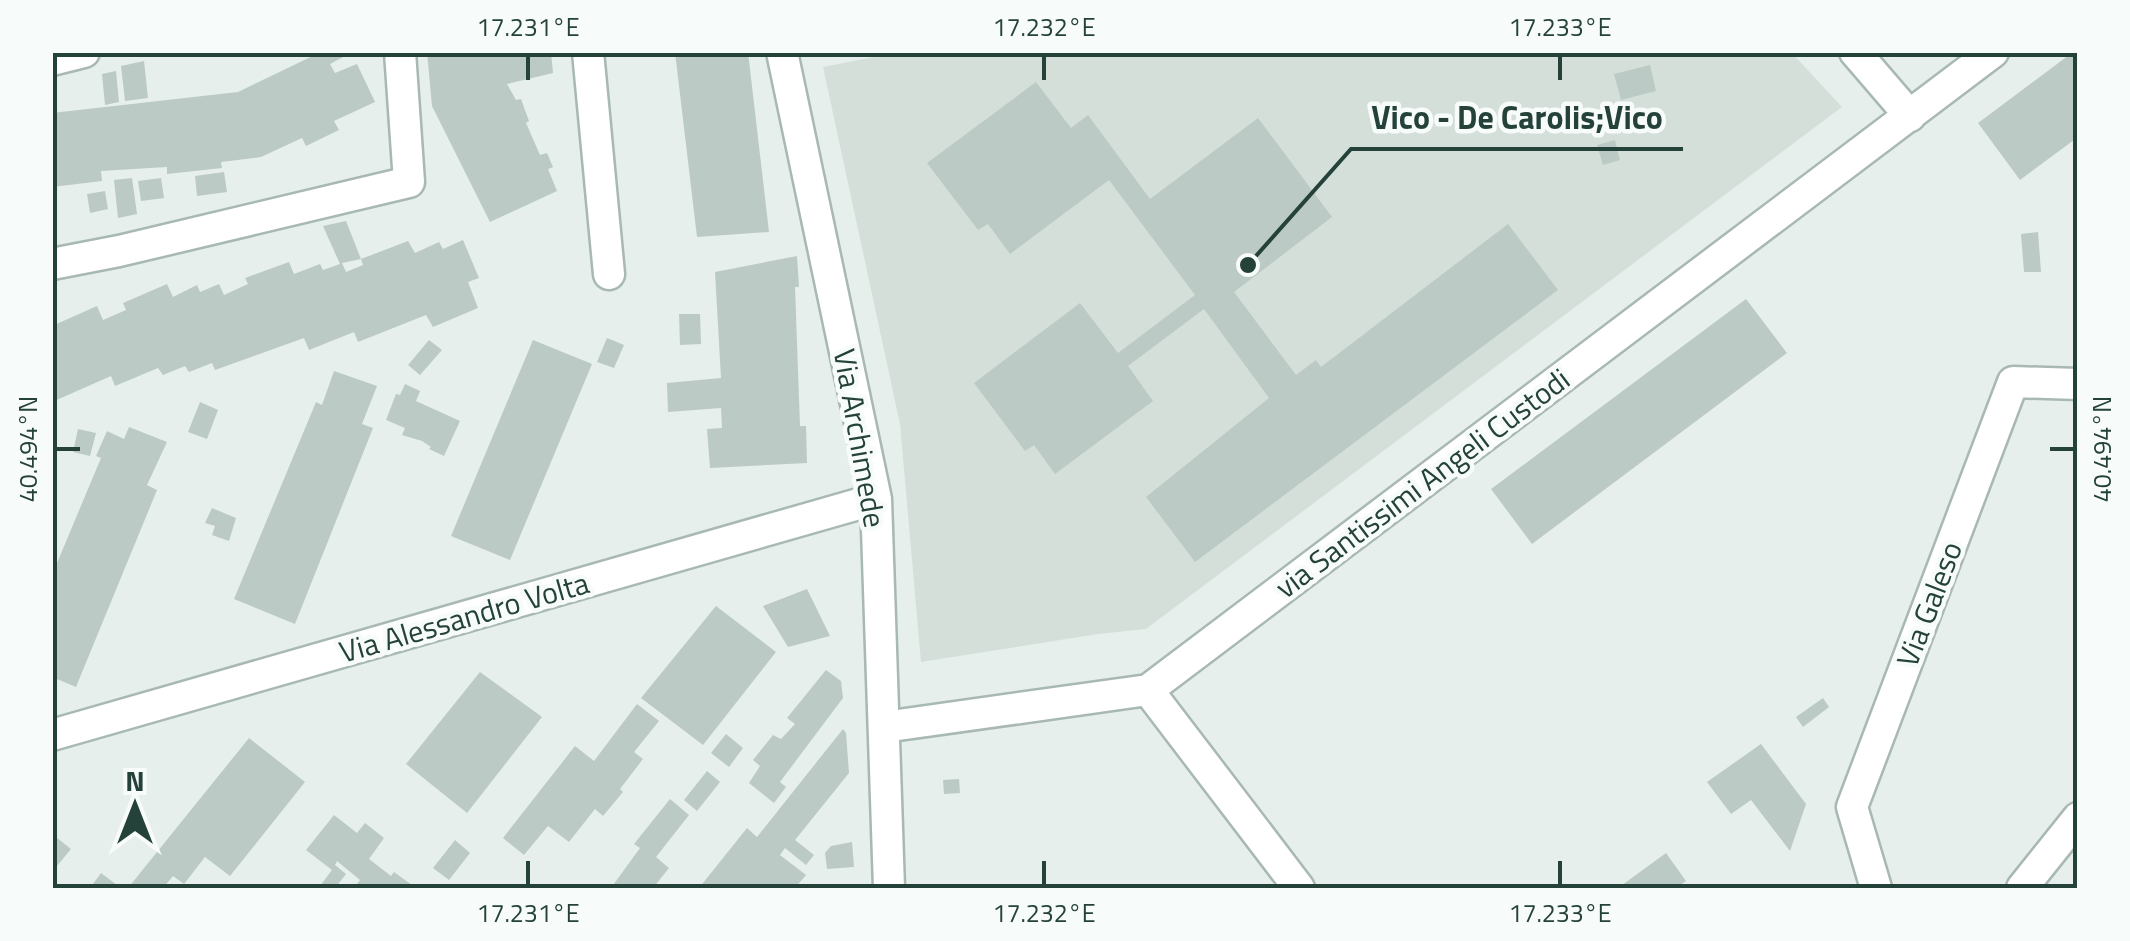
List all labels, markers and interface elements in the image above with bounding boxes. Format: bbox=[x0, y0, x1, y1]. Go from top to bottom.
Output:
text: 17.231°E bbox=[476, 8, 580, 46]
text: 17.232°E bbox=[992, 8, 1096, 46]
text: 17.233°E bbox=[1508, 8, 1612, 46]
callout: Vico - De Carolis;Vico bbox=[1351, 87, 1683, 149]
text: Vico - De Carolis;Vico bbox=[1371, 93, 1663, 141]
street label: Via Archimede bbox=[822, 345, 898, 531]
street label: via Santissimi Angeli Custodi bbox=[1265, 357, 1579, 609]
text: 40.494°N bbox=[9, 396, 47, 502]
text: 40.494°N bbox=[2083, 396, 2121, 502]
street label: Via Galeso bbox=[1884, 535, 1974, 673]
street label: Via Alessandro Volta bbox=[334, 559, 594, 675]
north arrow bbox=[85, 756, 185, 856]
text: N bbox=[125, 759, 145, 802]
text: 17.231°E bbox=[476, 894, 580, 932]
text: 17.232°E bbox=[992, 894, 1096, 932]
text: 17.233°E bbox=[1508, 894, 1612, 932]

